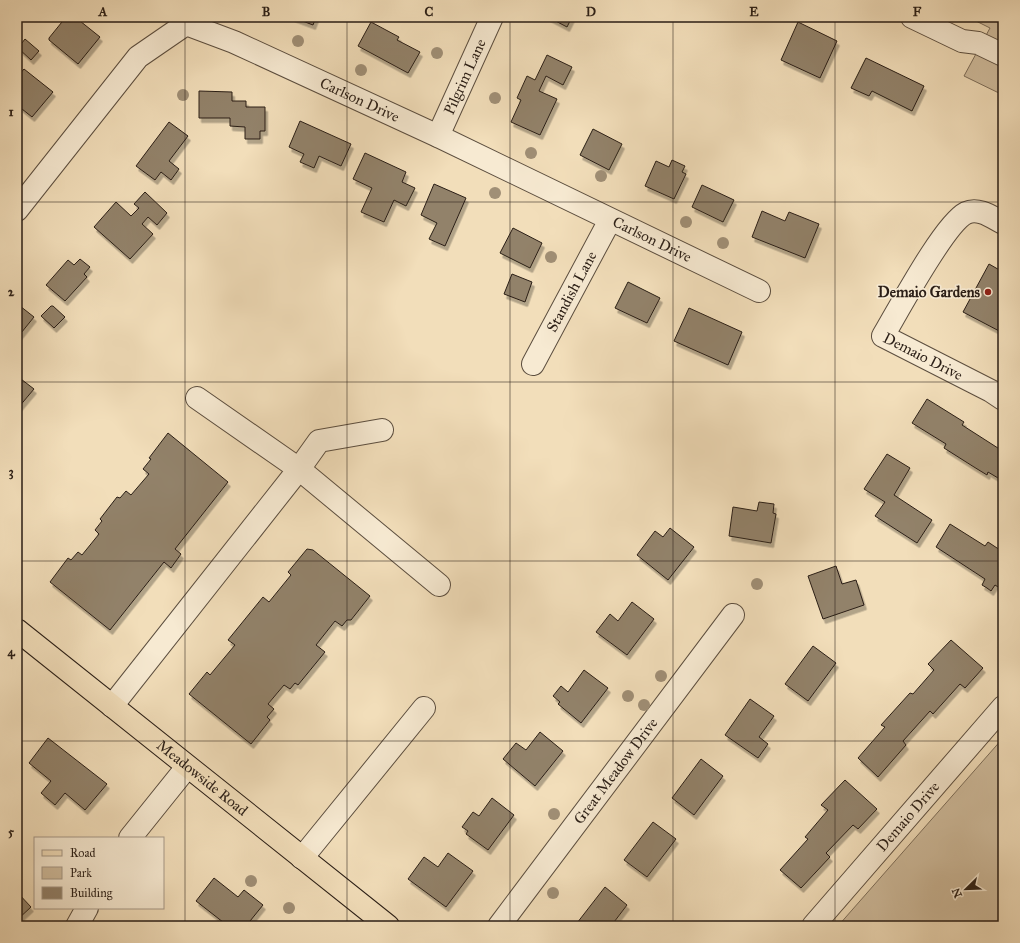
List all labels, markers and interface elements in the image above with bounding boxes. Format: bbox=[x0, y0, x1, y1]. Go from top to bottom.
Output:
text: A bbox=[98, 4, 108, 20]
text: B bbox=[262, 4, 271, 20]
text: C bbox=[425, 4, 434, 20]
text: D bbox=[586, 4, 596, 20]
text: E bbox=[749, 4, 759, 20]
text: F bbox=[913, 4, 922, 20]
street label: Pilgrim Lane bbox=[440, 36, 490, 117]
street label: Carlson Drive bbox=[317, 74, 402, 126]
text: 1 bbox=[8, 104, 14, 120]
street label: Carlson Drive bbox=[610, 213, 695, 266]
street label: Standish Lane bbox=[543, 248, 601, 335]
place label: Demaio Gardens bbox=[878, 283, 981, 301]
text: 2 bbox=[8, 284, 15, 300]
marker: Demaio Gardens bbox=[983, 287, 993, 297]
street label: Demaio Drive bbox=[880, 329, 966, 384]
text: 3 bbox=[8, 464, 14, 480]
text: 4 bbox=[7, 644, 15, 660]
street label: Great Meadow Drive bbox=[570, 714, 661, 828]
street label: Meadowside Road bbox=[153, 736, 252, 820]
street label: Demaio Drive bbox=[873, 778, 943, 855]
text: 5 bbox=[8, 824, 15, 840]
legend bbox=[34, 837, 164, 909]
text: Road bbox=[70, 846, 96, 860]
text: Park bbox=[70, 866, 92, 880]
north arrow bbox=[946, 869, 986, 909]
text: N bbox=[949, 885, 965, 900]
text: Building bbox=[70, 886, 113, 901]

